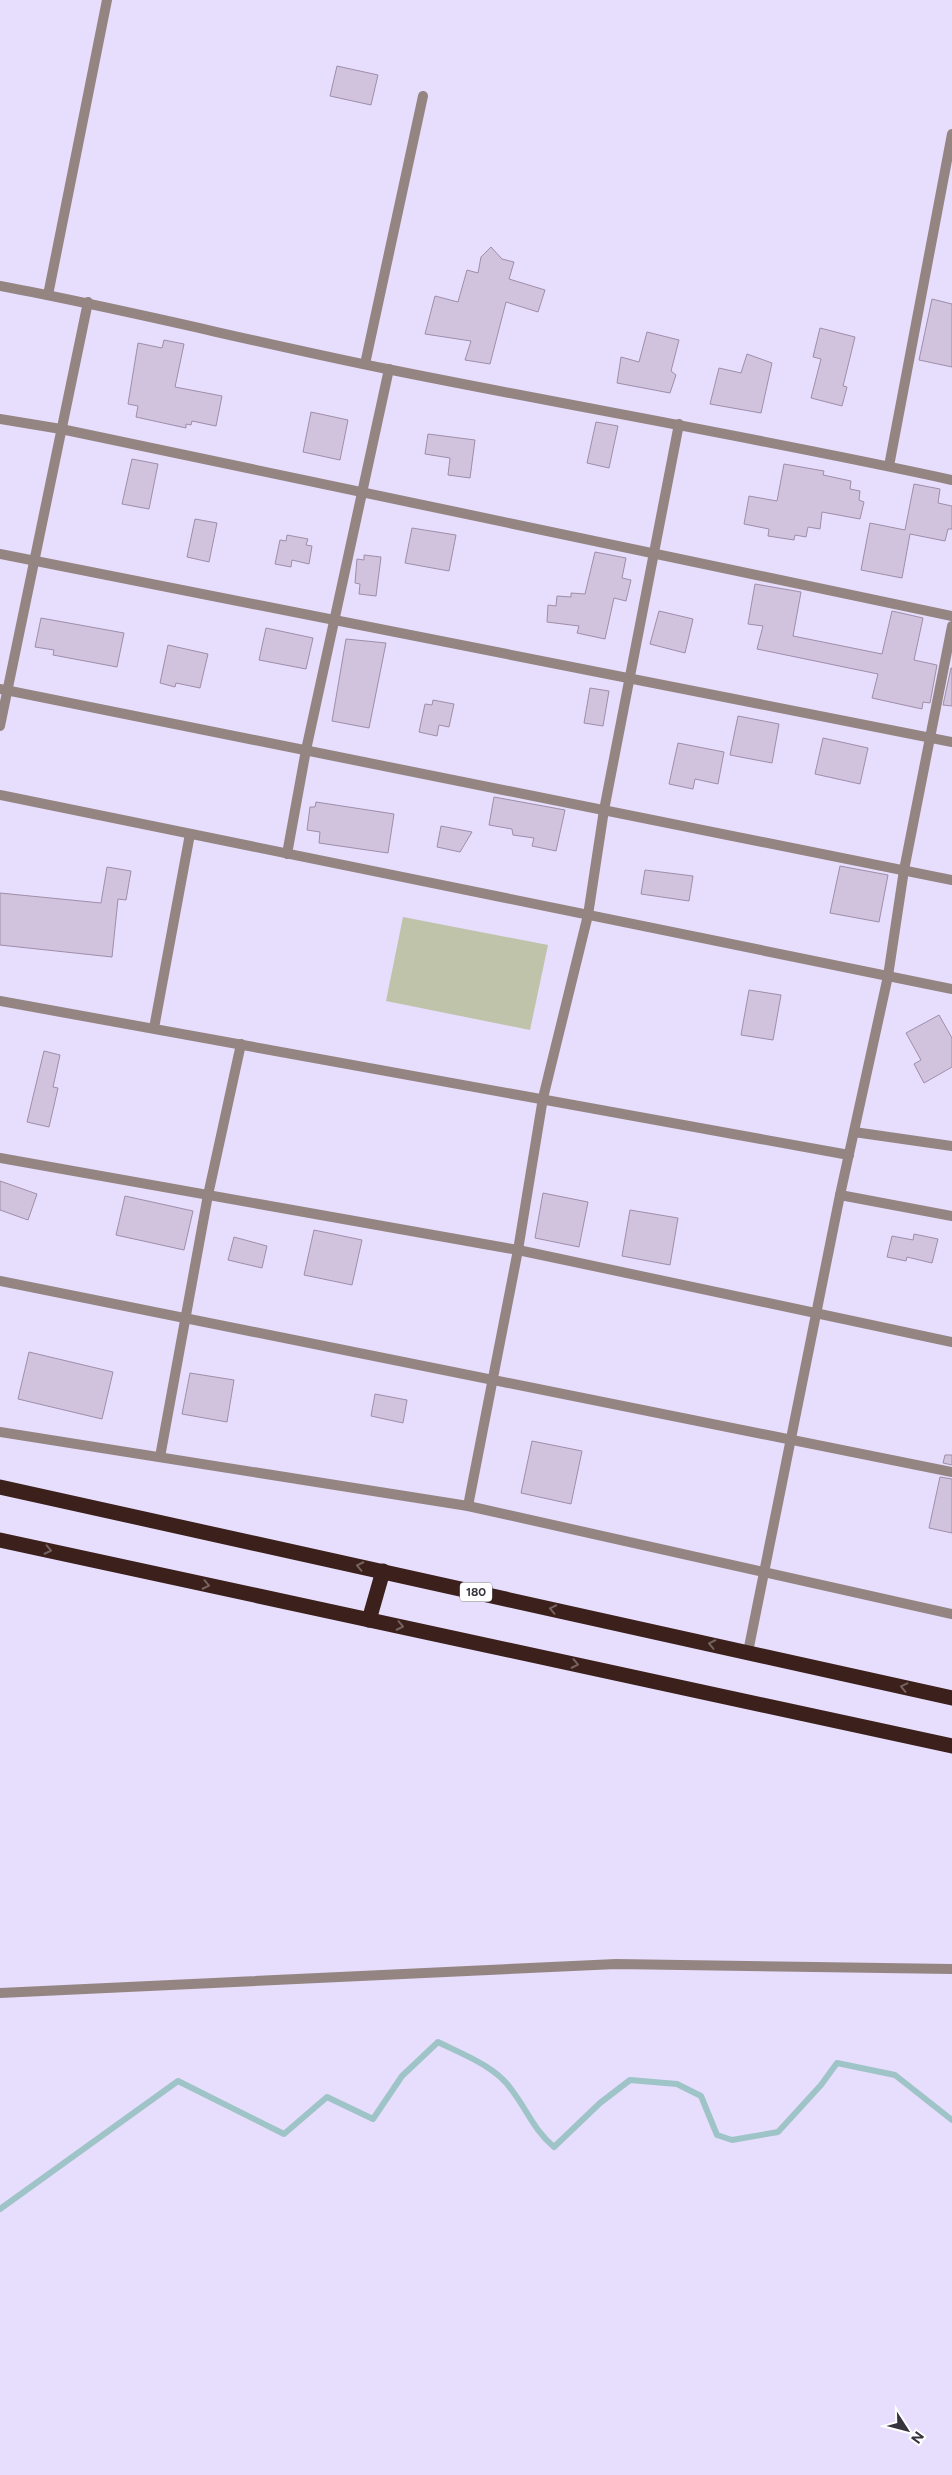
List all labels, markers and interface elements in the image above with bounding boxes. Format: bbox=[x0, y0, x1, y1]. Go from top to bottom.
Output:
one-way arrow bbox=[43, 1544, 52, 1555]
one-way arrow bbox=[356, 1561, 365, 1572]
one-way arrow bbox=[202, 1579, 211, 1590]
road number: 180 bbox=[460, 1582, 492, 1601]
one-way arrow bbox=[549, 1604, 558, 1615]
one-way arrow bbox=[395, 1621, 404, 1631]
one-way arrow bbox=[707, 1639, 716, 1650]
one-way arrow bbox=[571, 1659, 580, 1669]
one-way arrow bbox=[900, 1682, 909, 1693]
north arrow bbox=[882, 2405, 932, 2455]
text: N bbox=[907, 2428, 927, 2447]

